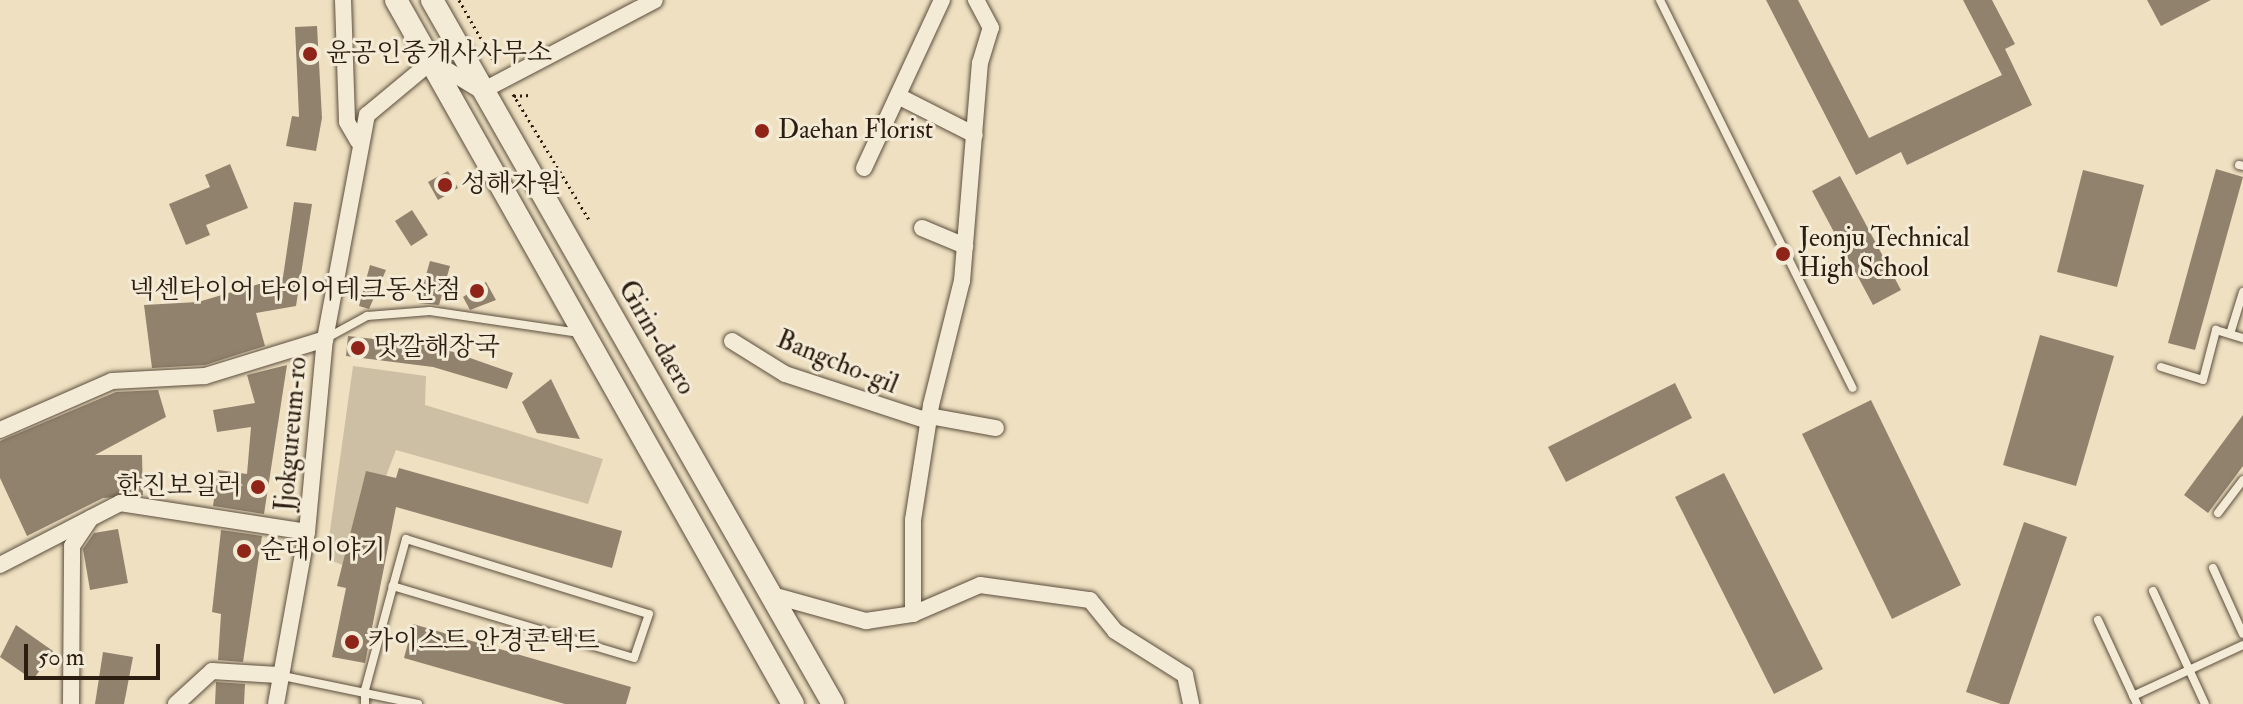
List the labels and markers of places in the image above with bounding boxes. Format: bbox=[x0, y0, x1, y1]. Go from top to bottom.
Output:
place label: 윤공인중개사사무소 bbox=[326, 38, 552, 70]
marker: 윤공인중개사사무소 bbox=[301, 45, 319, 63]
place label: Daehan Florist bbox=[778, 115, 933, 147]
marker: Daehan Florist bbox=[753, 122, 771, 140]
place label: 성해자원 bbox=[461, 169, 561, 201]
marker: 성해자원 bbox=[436, 176, 454, 194]
place label: Jeonju Technical High School bbox=[1799, 223, 1970, 284]
marker: Jeonju Technical High School bbox=[1774, 245, 1792, 263]
place label: 넥센타이어 타이어테크동산점 bbox=[129, 275, 461, 307]
marker: 넥센타이어 타이어테크동산점 bbox=[468, 282, 486, 300]
place label: 맛깔해장국 bbox=[374, 332, 500, 364]
marker: 맛깔해장국 bbox=[349, 339, 367, 357]
place label: 한진보일러 bbox=[116, 471, 242, 503]
marker: 한진보일러 bbox=[249, 478, 267, 496]
place label: 순대이야기 bbox=[260, 535, 386, 567]
marker: 순대이야기 bbox=[235, 542, 253, 560]
place label: 카이스트 안경콘택트 bbox=[368, 626, 600, 658]
marker: 카이스트 안경콘택트 bbox=[343, 633, 361, 651]

